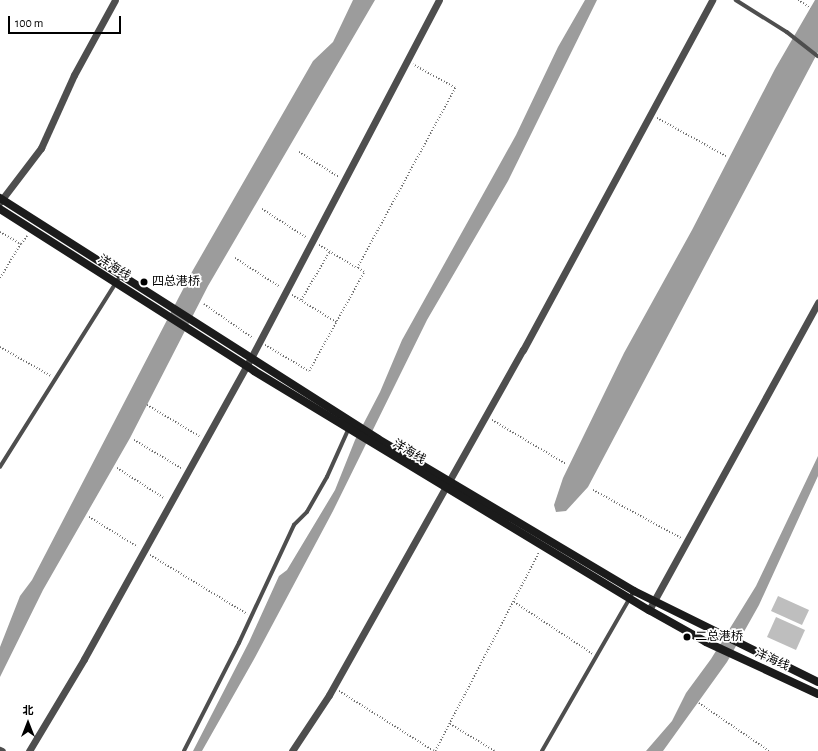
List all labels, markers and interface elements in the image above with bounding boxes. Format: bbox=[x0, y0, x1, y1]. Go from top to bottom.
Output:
scale bar bbox=[10, 8, 123, 34]
text: 100 m bbox=[15, 17, 43, 29]
street label: 洋海线 bbox=[95, 252, 133, 284]
place label: 四总港桥 bbox=[152, 275, 200, 289]
marker: 四总港桥 bbox=[139, 277, 149, 287]
street label: 洋海线 bbox=[390, 437, 428, 467]
place label: 二总港桥 bbox=[695, 630, 743, 644]
marker: 二总港桥 bbox=[682, 632, 692, 642]
street label: 洋海线 bbox=[753, 646, 791, 674]
north arrow bbox=[8, 703, 48, 743]
text: 北 bbox=[23, 705, 34, 716]

